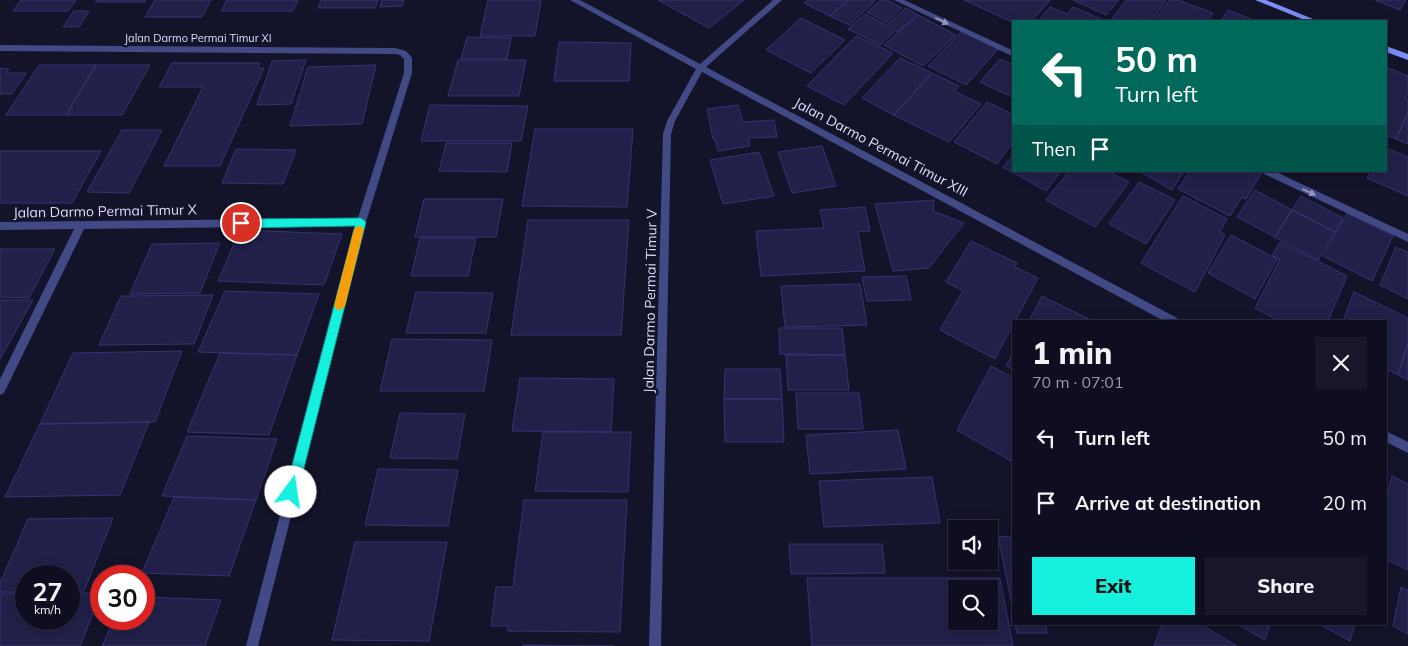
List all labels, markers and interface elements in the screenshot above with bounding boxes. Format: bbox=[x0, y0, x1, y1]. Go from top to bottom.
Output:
one-way arrow bbox=[935, 17, 949, 25]
street label: Jalan Darmo Permai Timur XI bbox=[124, 31, 272, 45]
text: 50 m bbox=[1115, 37, 1198, 81]
icon: left bbox=[1032, 40, 1097, 105]
text: Turn left bbox=[1115, 80, 1198, 108]
street label: Jalan Darmo Permai Timur XIII bbox=[791, 93, 971, 201]
icon: arrive bbox=[1086, 135, 1114, 163]
text: Then bbox=[1032, 137, 1076, 161]
one-way arrow bbox=[1302, 188, 1316, 196]
street label: Jalan Darmo Permai Timur X bbox=[13, 200, 197, 222]
pin bbox=[220, 202, 262, 244]
street label: Jalan Darmo Permai Timur V bbox=[639, 208, 661, 393]
icon: arrive bbox=[227, 209, 255, 237]
text: 1 min bbox=[1032, 334, 1112, 372]
button: close bbox=[1315, 337, 1367, 389]
text: 70 m · 07:01 bbox=[1032, 372, 1124, 392]
icon: left bbox=[1032, 424, 1060, 452]
text: Turn left bbox=[1075, 426, 1150, 450]
text: 50 m bbox=[1323, 426, 1367, 450]
position arrow bbox=[264, 465, 316, 517]
icon: arrive bbox=[1032, 489, 1060, 517]
text: Arrive at destination bbox=[1075, 491, 1261, 515]
text: 20 m bbox=[1323, 491, 1367, 515]
map controls bbox=[948, 520, 998, 630]
button: sound bbox=[948, 520, 998, 570]
button: Exit bbox=[1032, 557, 1195, 615]
button: Share bbox=[1205, 557, 1367, 615]
speed limit sign: 30 bbox=[90, 565, 155, 630]
text: 27 bbox=[32, 576, 63, 607]
button: search bbox=[948, 580, 998, 630]
text: km/h bbox=[34, 602, 61, 617]

